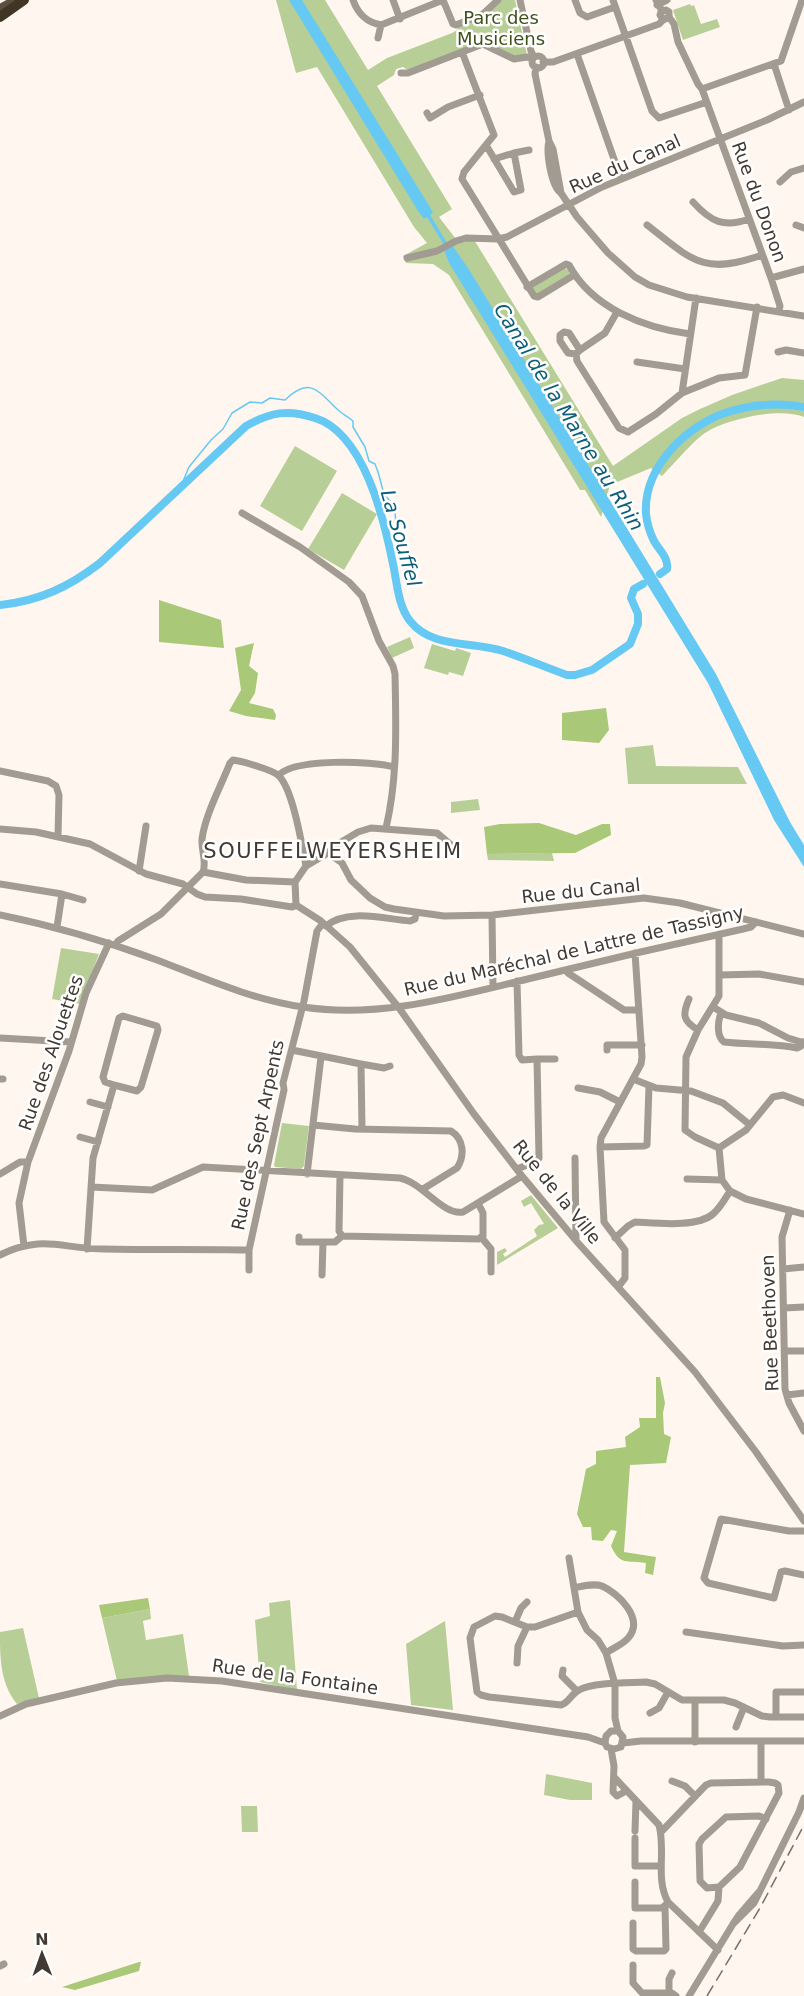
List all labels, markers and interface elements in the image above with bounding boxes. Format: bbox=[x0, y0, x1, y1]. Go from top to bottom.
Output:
park label: Parc des Musiciens bbox=[457, 7, 545, 49]
street label: Rue du Canal bbox=[566, 130, 684, 197]
street label: Rue du Donon bbox=[728, 138, 791, 265]
water label: Canal de la Marne au Rhin bbox=[489, 299, 649, 535]
water label: La Souffel bbox=[376, 487, 426, 590]
district label: SOUFFELWEYERSHEIM bbox=[203, 839, 463, 863]
street label: Rue du Canal bbox=[520, 874, 641, 907]
street label: Rue du Maréchal de Lattre de Tassigny bbox=[402, 901, 746, 1000]
street label: Rue des Alouettes bbox=[14, 972, 87, 1133]
street label: Rue des Sept Arpents bbox=[227, 1038, 288, 1232]
street label: Rue de la Ville bbox=[509, 1135, 606, 1248]
street label: Rue Beethoven bbox=[757, 1254, 782, 1392]
street label: Rue de la Fontaine bbox=[211, 1654, 380, 1699]
north arrow bbox=[12, 1924, 72, 1984]
text: N bbox=[35, 1930, 49, 1949]

